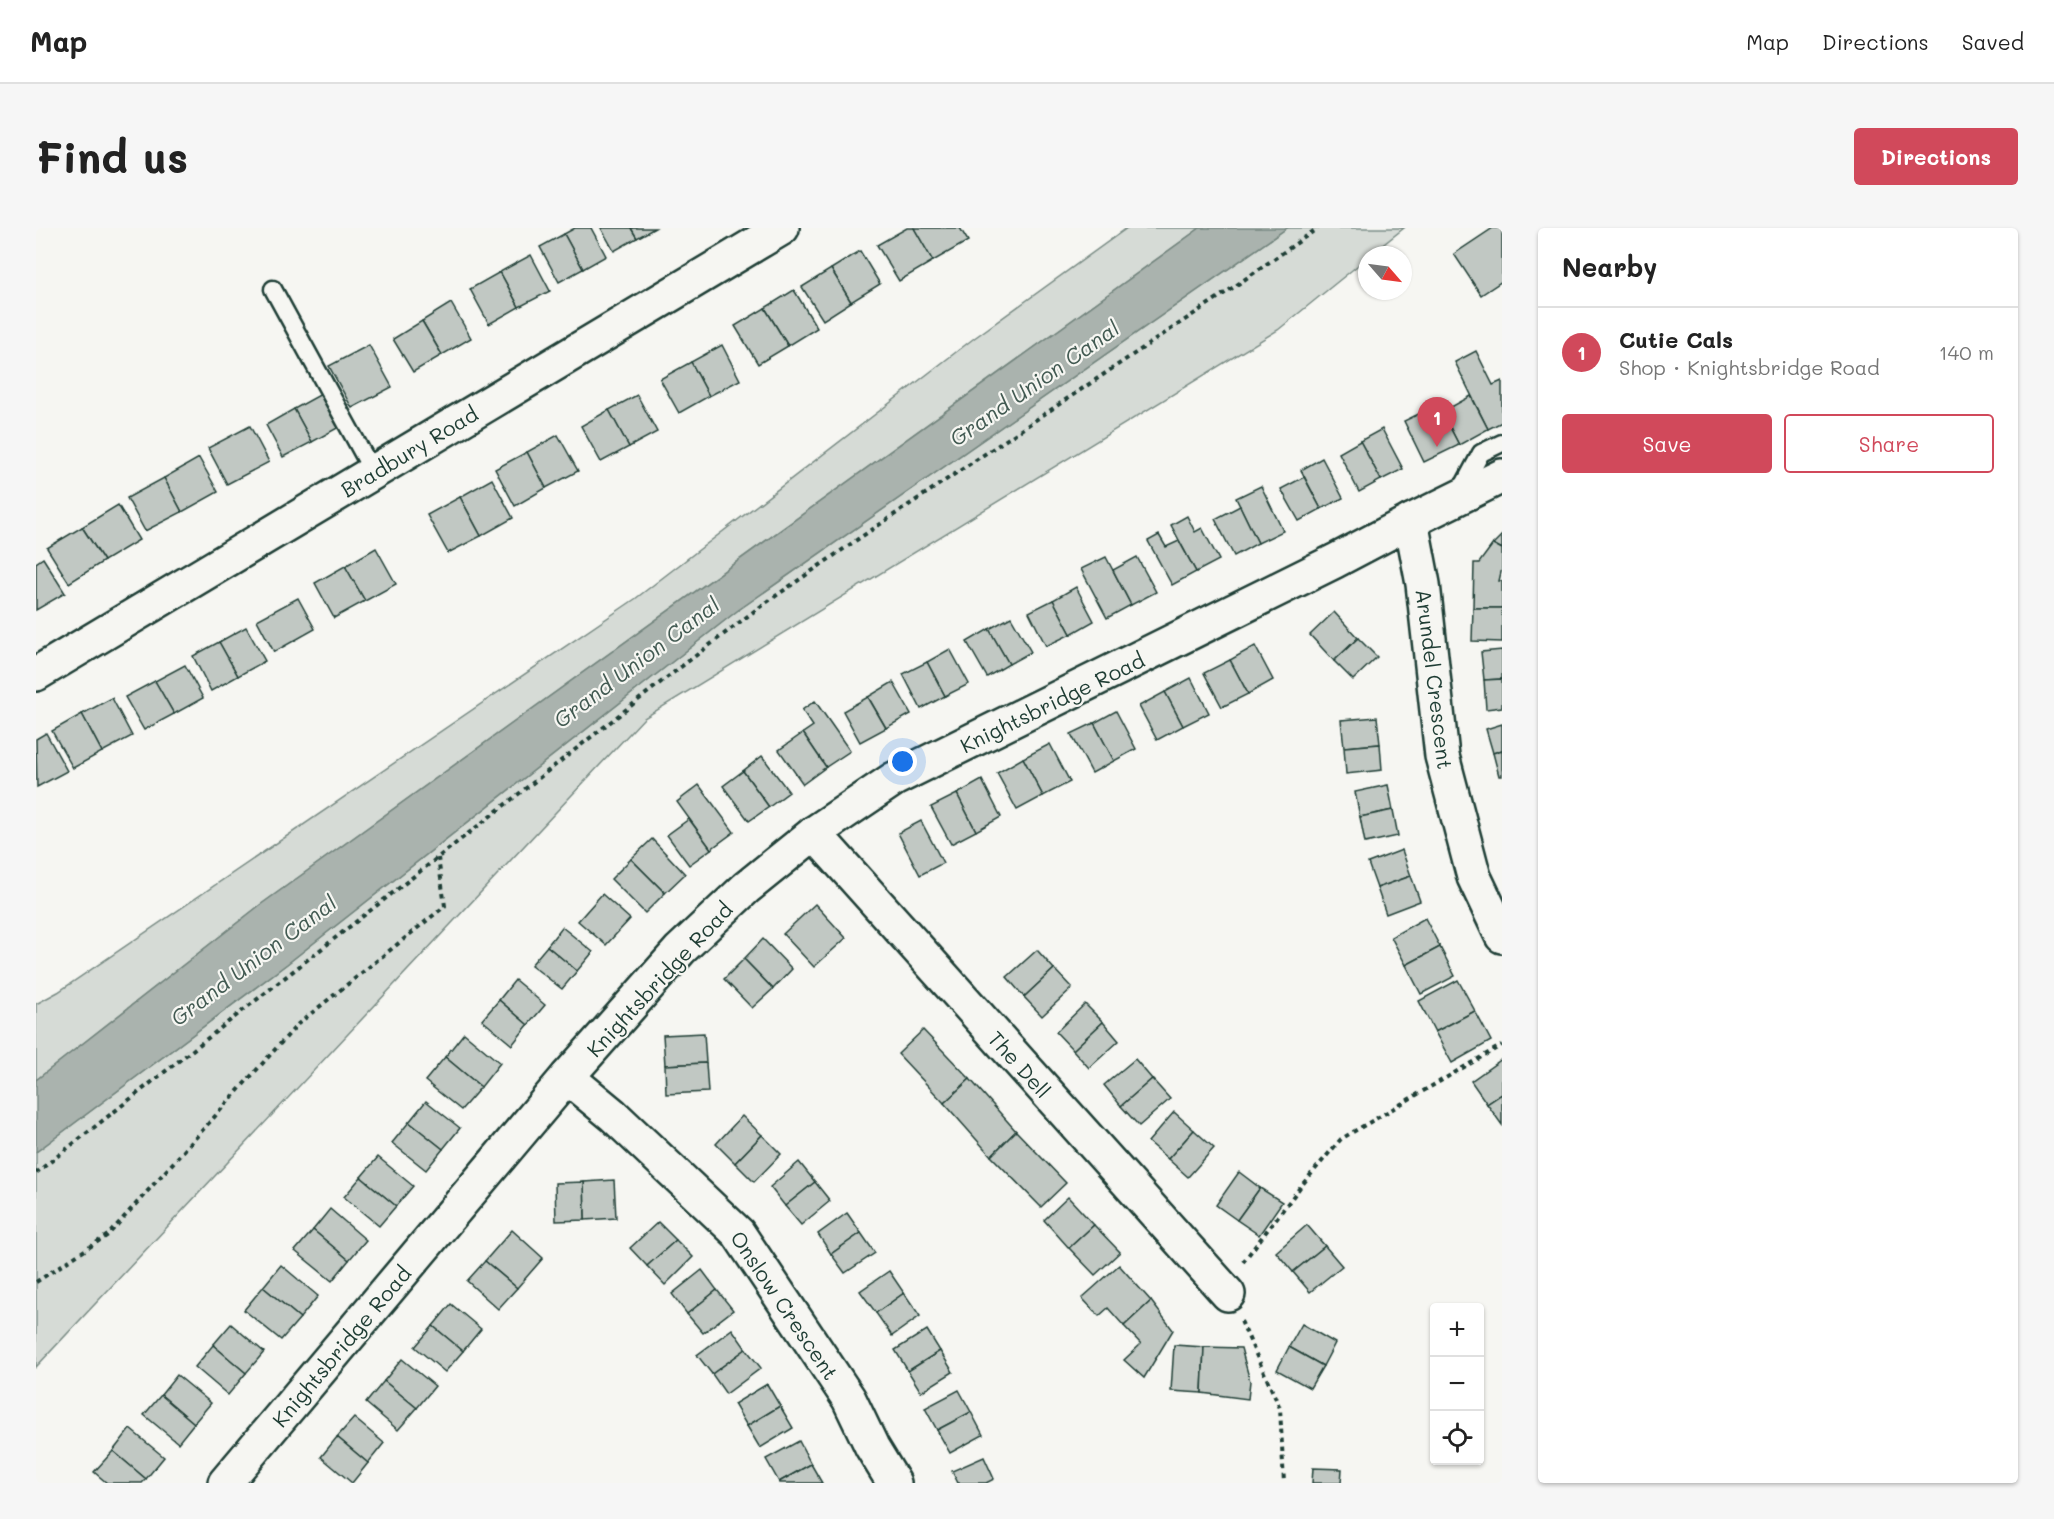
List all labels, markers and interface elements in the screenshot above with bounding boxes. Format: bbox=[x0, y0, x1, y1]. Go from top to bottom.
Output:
text: Map bbox=[30, 23, 87, 59]
text: Map bbox=[1746, 28, 1789, 55]
text: Directions bbox=[1822, 28, 1929, 55]
text: Saved bbox=[1962, 28, 2024, 55]
button: Directions bbox=[1854, 128, 2018, 185]
text: Find us bbox=[36, 129, 188, 184]
north arrow bbox=[1358, 246, 1412, 300]
text: Nearby bbox=[1562, 250, 1657, 284]
water label: Grand Union Canal bbox=[943, 313, 1125, 453]
text: Cutie Cals bbox=[1619, 325, 1733, 354]
text: 1 bbox=[1577, 339, 1586, 365]
text: 140 m bbox=[1939, 339, 1994, 365]
text: Shop · Knightsbridge Road bbox=[1619, 354, 1880, 380]
pin: 1 bbox=[1418, 398, 1456, 447]
street label: Bradbury Road bbox=[335, 399, 483, 503]
button: Save bbox=[1562, 414, 1772, 473]
button: Share bbox=[1784, 414, 1994, 473]
street label: Arundel Crescent bbox=[1411, 587, 1459, 771]
water label: Grand Union Canal bbox=[547, 590, 725, 734]
street label: Knightsbridge Road bbox=[955, 646, 1149, 758]
your location bbox=[888, 747, 917, 776]
water label: Grand Union Canal bbox=[164, 888, 342, 1032]
street label: Knightsbridge Road bbox=[580, 896, 738, 1062]
street label: The Dell bbox=[983, 1025, 1057, 1103]
street label: Onslow Crescent bbox=[725, 1225, 845, 1385]
street label: Knightsbridge Road bbox=[266, 1260, 416, 1432]
map controls bbox=[1430, 1303, 1484, 1465]
button: + bbox=[1430, 1303, 1484, 1357]
button: − bbox=[1430, 1357, 1484, 1411]
button: locate bbox=[1430, 1411, 1484, 1465]

